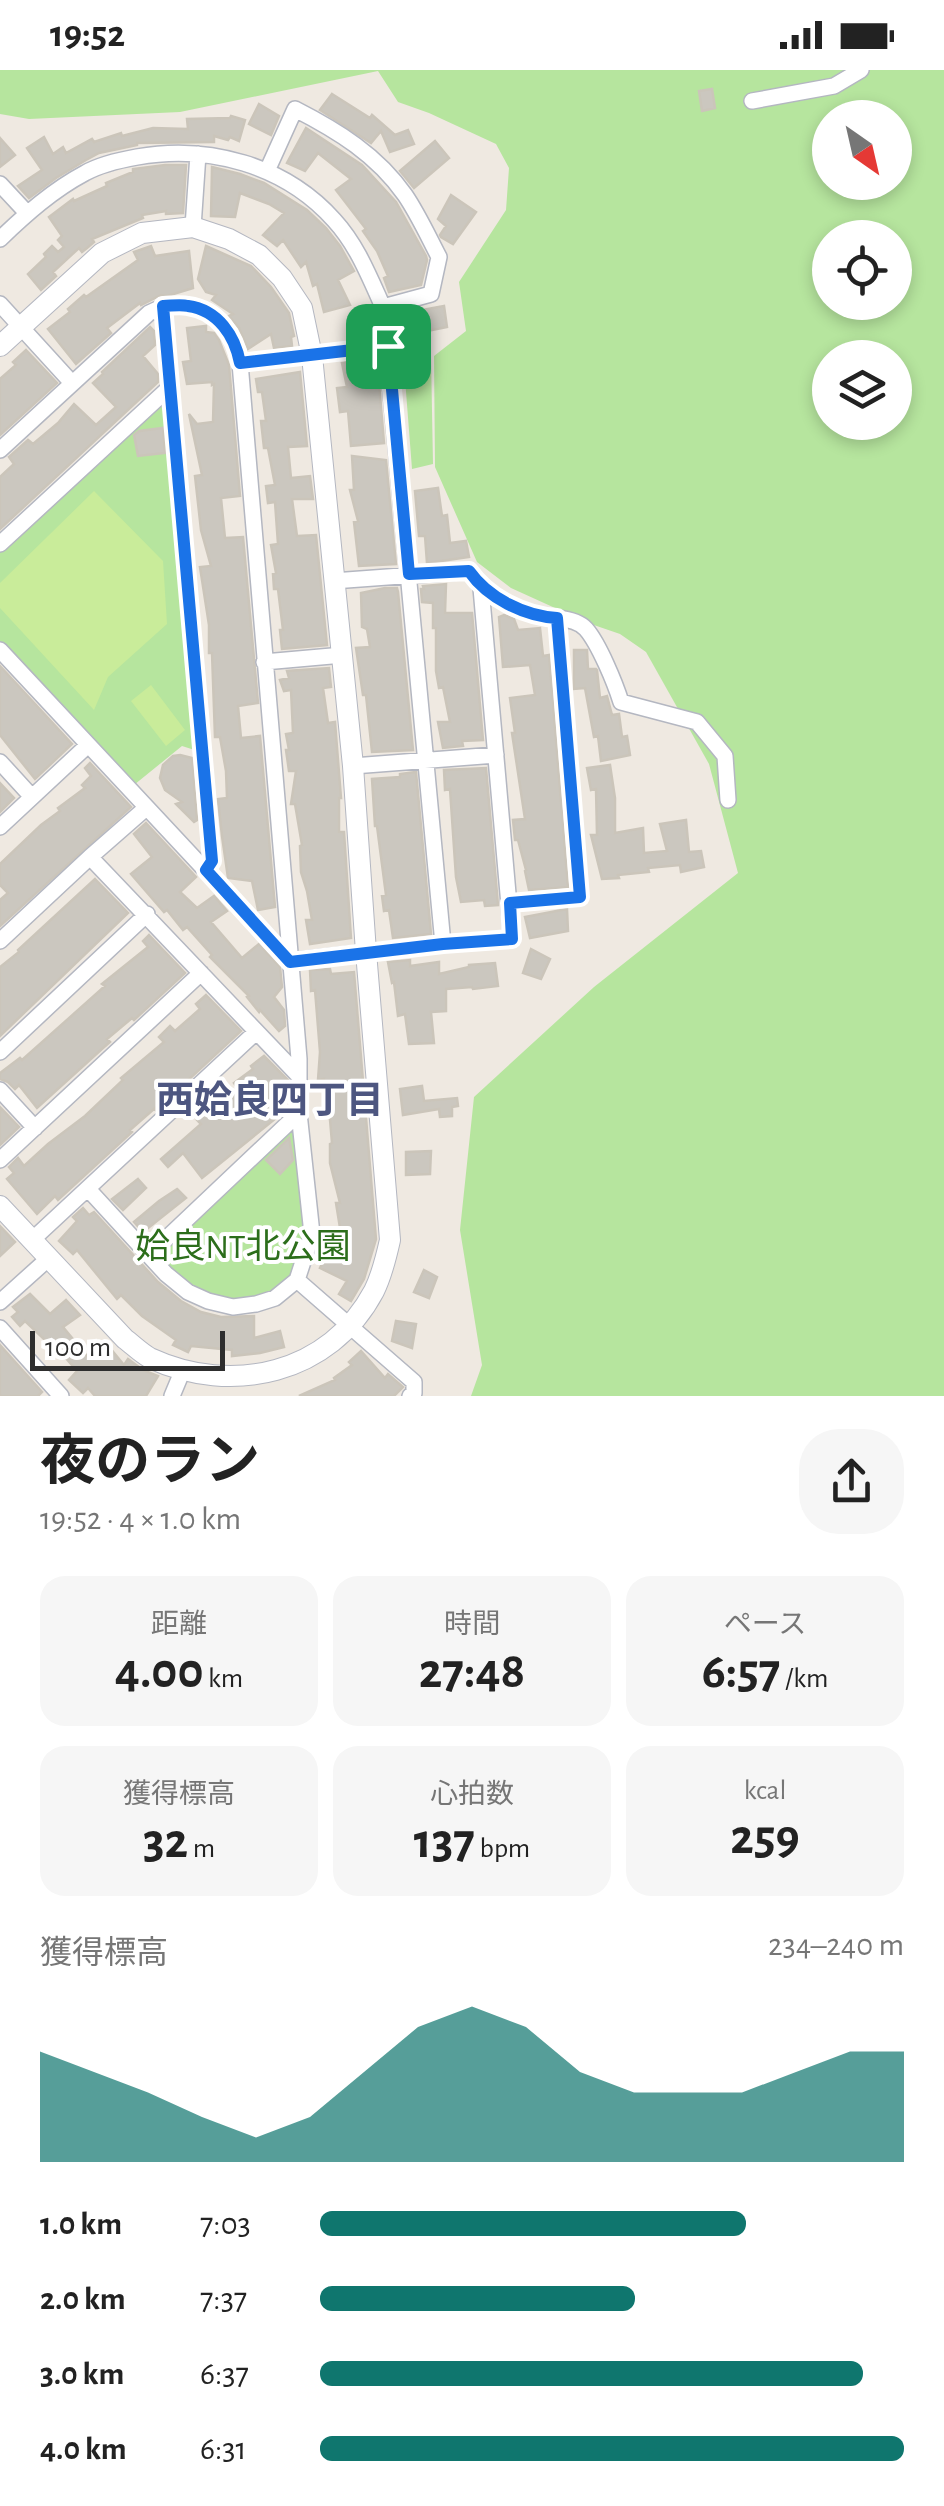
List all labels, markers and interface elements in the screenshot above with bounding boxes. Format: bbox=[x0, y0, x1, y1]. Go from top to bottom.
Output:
text: 19:52 bbox=[50, 16, 125, 54]
north arrow bbox=[812, 100, 912, 200]
map controls bbox=[812, 100, 912, 440]
button: locate bbox=[812, 220, 912, 320]
pin bbox=[346, 304, 431, 389]
icon: arrive bbox=[361, 319, 416, 374]
button: layers bbox=[812, 340, 912, 440]
district label: 西姶良四丁目 bbox=[156, 1080, 384, 1121]
park label: 姶良NT北公園 bbox=[135, 1228, 351, 1265]
scale bar bbox=[30, 1326, 225, 1370]
text: 100 m bbox=[45, 1334, 111, 1362]
button: share bbox=[799, 1429, 904, 1534]
text: 夜のラン bbox=[40, 1435, 260, 1490]
text: 19:52 · 4 × 1.0 km bbox=[40, 1503, 241, 1535]
text: 距離 bbox=[151, 1611, 207, 1639]
text: 時間 bbox=[444, 1611, 500, 1639]
text: ペース bbox=[724, 1611, 806, 1639]
text: 4.00 bbox=[115, 1647, 203, 1697]
text: 27:48 bbox=[419, 1647, 525, 1697]
text: 6:57 bbox=[702, 1647, 780, 1697]
text: km bbox=[203, 1665, 243, 1693]
text: /km bbox=[780, 1665, 828, 1693]
text: kcal bbox=[744, 1777, 786, 1805]
text: 獲得標高 bbox=[123, 1781, 235, 1809]
text: 心拍数 bbox=[430, 1781, 514, 1809]
text: 259 bbox=[730, 1813, 800, 1863]
text: 32 bbox=[143, 1817, 188, 1867]
text: 137 bbox=[414, 1817, 475, 1867]
text: m bbox=[188, 1835, 215, 1863]
text: bpm bbox=[475, 1835, 530, 1863]
text: 234–240 m bbox=[768, 1929, 904, 1961]
text: 獲得標高 bbox=[40, 1937, 168, 1969]
text: 1.0 km bbox=[40, 2208, 122, 2240]
text: 7:03 bbox=[200, 2208, 251, 2240]
text: 2.0 km bbox=[40, 2283, 126, 2315]
text: 7:37 bbox=[200, 2283, 247, 2315]
text: 3.0 km bbox=[40, 2358, 124, 2390]
text: 6:37 bbox=[200, 2358, 249, 2390]
text: 4.0 km bbox=[40, 2433, 127, 2465]
text: 6:31 bbox=[200, 2433, 247, 2465]

